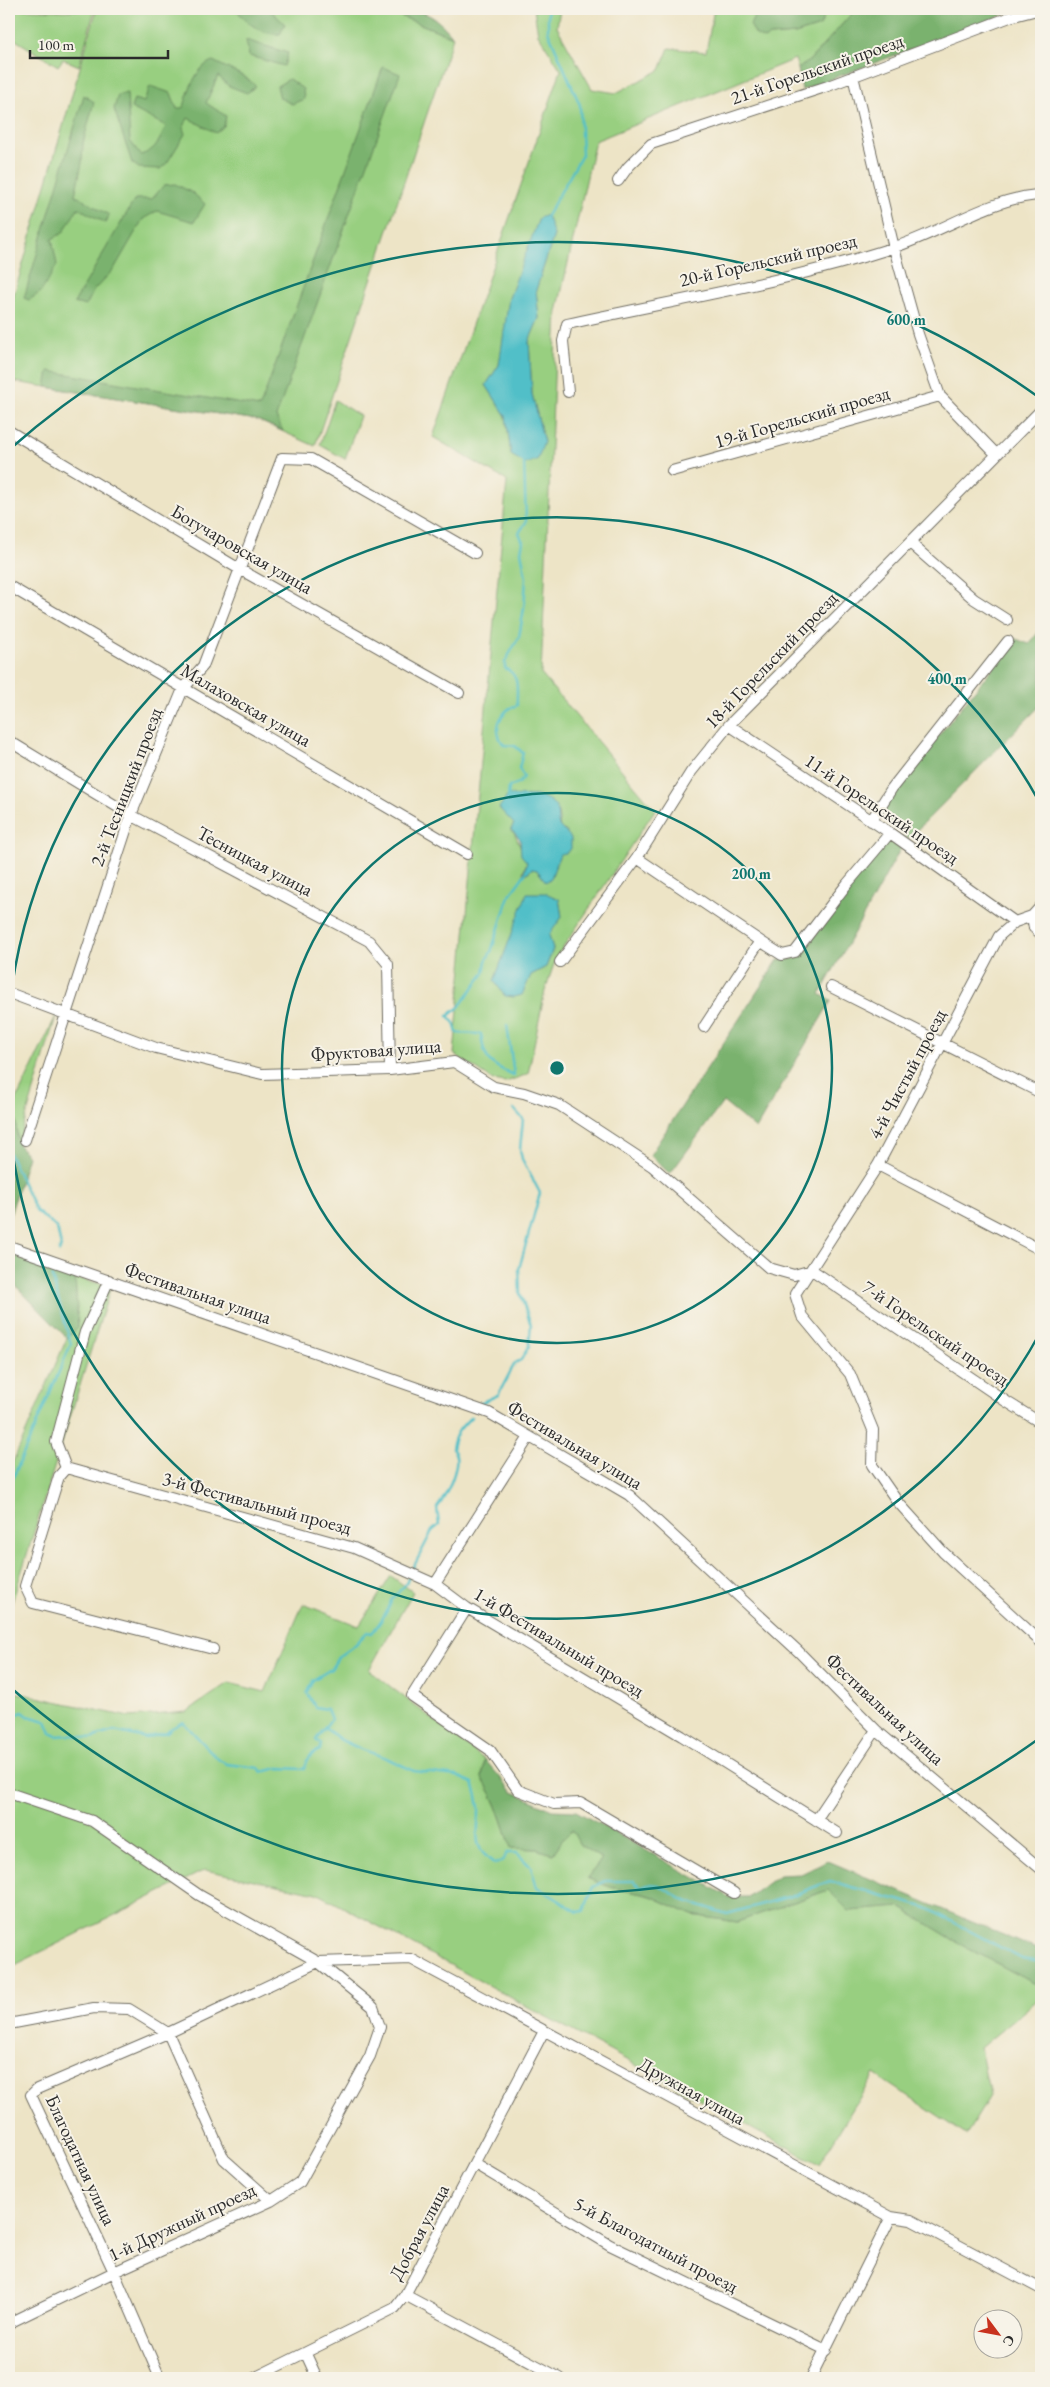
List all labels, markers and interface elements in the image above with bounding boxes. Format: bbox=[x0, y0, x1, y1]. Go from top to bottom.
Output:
scale bar bbox=[30, 28, 168, 60]
street label: 21-й Горельский проезд bbox=[727, 28, 907, 110]
text: 100 m bbox=[38, 35, 75, 54]
street label: 20-й Горельский проезд bbox=[677, 227, 859, 293]
text: 600 m bbox=[886, 310, 926, 329]
street label: 19-й Горельский проезд bbox=[711, 380, 893, 454]
street label: Богучаровская улица bbox=[167, 498, 318, 600]
street label: 18-й Горельский проезд bbox=[699, 586, 843, 734]
street label: Малаховская улица bbox=[176, 658, 316, 753]
text: 400 m bbox=[927, 669, 967, 688]
street label: 2-й Тесницкий проезд bbox=[84, 704, 168, 870]
street label: 11-й Горельский проезд bbox=[800, 748, 964, 870]
street label: Тесницкая улица bbox=[193, 820, 318, 902]
text: 200 m bbox=[731, 864, 771, 883]
street label: 4-й Чистый проезд bbox=[862, 1004, 952, 1143]
street label: Фруктовая улица bbox=[310, 1033, 443, 1067]
centre of rings bbox=[548, 1059, 566, 1077]
street label: Фестивальная улица bbox=[121, 1256, 275, 1330]
street label: 7-й Горельский проезд bbox=[858, 1275, 1015, 1392]
street label: Фестивальная улица bbox=[503, 1395, 648, 1495]
street label: 3-й Фестивальный проезд bbox=[160, 1466, 355, 1540]
street label: 1-й Фестивальный проезд bbox=[469, 1581, 649, 1703]
street label: Фестивальная улица bbox=[820, 1647, 950, 1771]
street label: Дружная улица bbox=[634, 2051, 750, 2131]
street label: Благодатная улица bbox=[40, 2091, 122, 2230]
street label: 1-й Дружный проезд bbox=[104, 2177, 260, 2267]
street label: Добрая улица bbox=[383, 2179, 455, 2284]
street label: 5-й Благодатный проезд bbox=[569, 2191, 743, 2299]
north arrow bbox=[972, 2310, 1022, 2360]
text: С bbox=[999, 2332, 1019, 2350]

